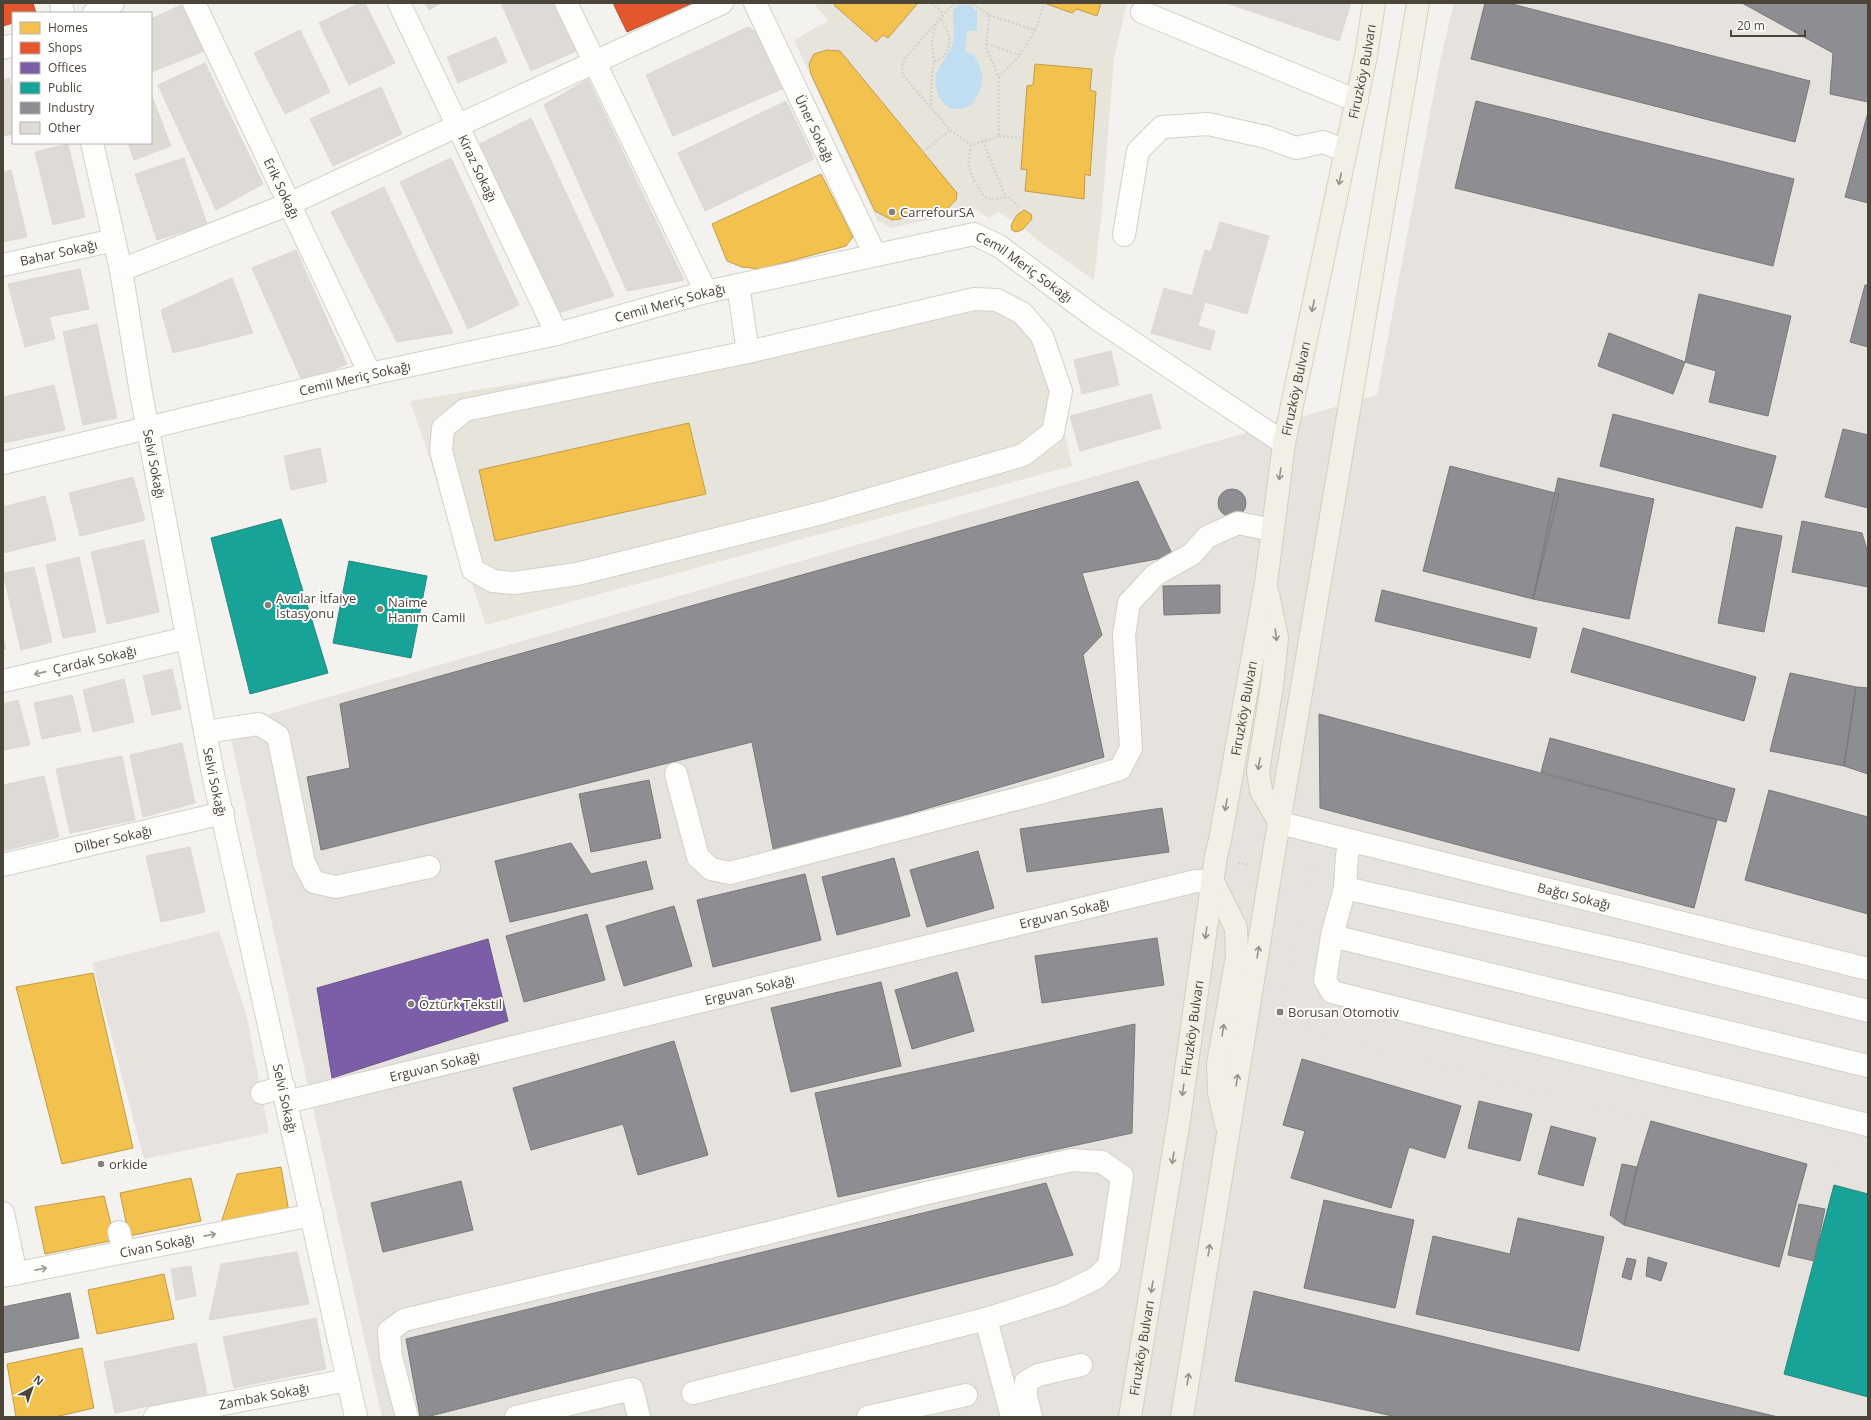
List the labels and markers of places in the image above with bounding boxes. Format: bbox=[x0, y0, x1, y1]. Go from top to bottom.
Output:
place label: CarrefourSA bbox=[900, 203, 975, 221]
marker: CarrefourSA bbox=[887, 207, 897, 217]
place label: Avcılar İtfaiye İstasyonu bbox=[276, 589, 356, 622]
place label: Naime Hanım Camii bbox=[388, 593, 466, 626]
marker: Avcılar İtfaiye İstasyonu bbox=[263, 600, 273, 610]
marker: Naime Hanım Camii bbox=[375, 604, 385, 614]
place label: Öztürk Tekstil bbox=[419, 995, 502, 1013]
marker: Öztürk Tekstil bbox=[406, 999, 416, 1009]
place label: Borusan Otomotiv bbox=[1288, 1003, 1400, 1021]
marker: Borusan Otomotiv bbox=[1275, 1007, 1285, 1017]
place label: orkide bbox=[109, 1155, 148, 1173]
marker: orkide bbox=[96, 1159, 106, 1169]

